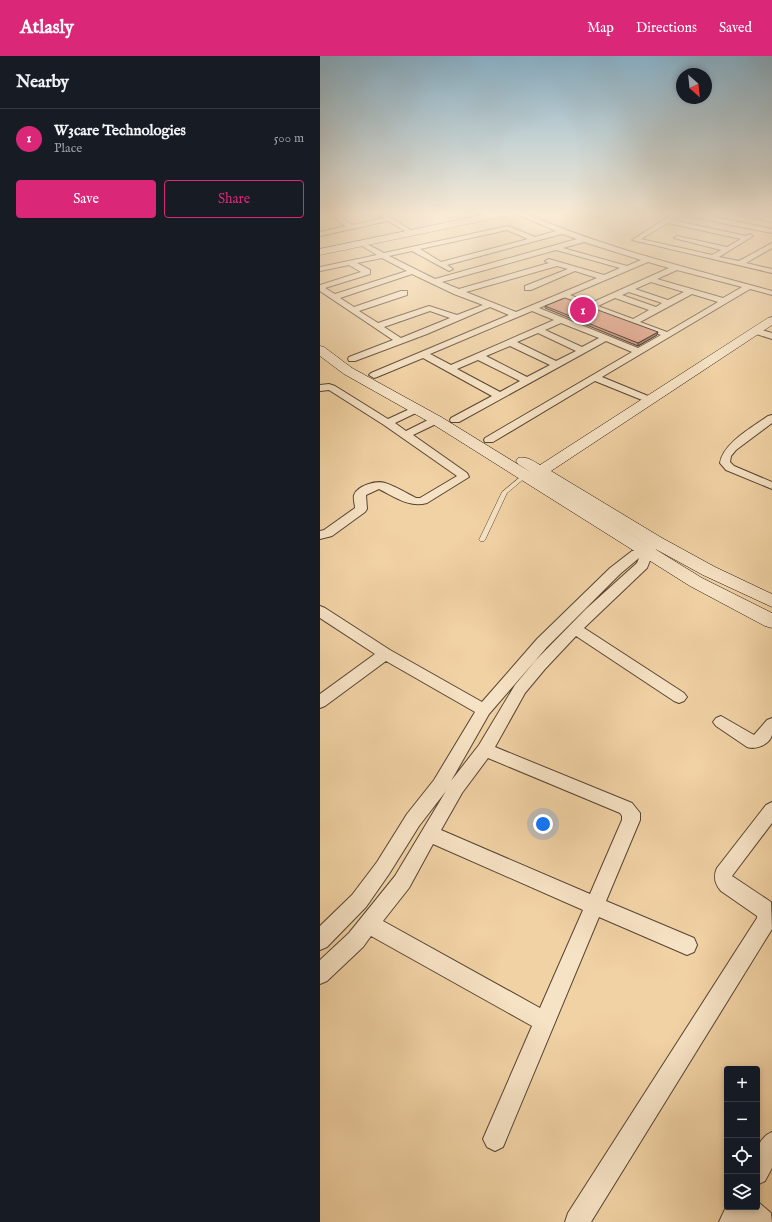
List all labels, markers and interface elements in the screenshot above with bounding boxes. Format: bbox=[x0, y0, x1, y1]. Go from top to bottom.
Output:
text: Atlasly bbox=[20, 16, 74, 40]
text: Map bbox=[587, 19, 614, 37]
text: Directions bbox=[636, 19, 697, 37]
text: Saved bbox=[719, 19, 752, 37]
north arrow bbox=[676, 68, 712, 104]
text: Nearby bbox=[16, 72, 69, 93]
text: W3care Technologies bbox=[54, 121, 186, 140]
text: 1 bbox=[27, 130, 31, 147]
text: 500 m bbox=[274, 130, 304, 147]
text: Place bbox=[54, 140, 82, 157]
button: Save bbox=[16, 180, 156, 218]
button: Share bbox=[164, 180, 304, 218]
pin: 1 bbox=[570, 295, 596, 325]
your location bbox=[533, 814, 553, 834]
map controls bbox=[724, 1066, 760, 1210]
button: + bbox=[724, 1066, 760, 1102]
button: − bbox=[724, 1102, 760, 1138]
button: locate bbox=[724, 1138, 760, 1174]
button: layers bbox=[724, 1174, 760, 1210]

